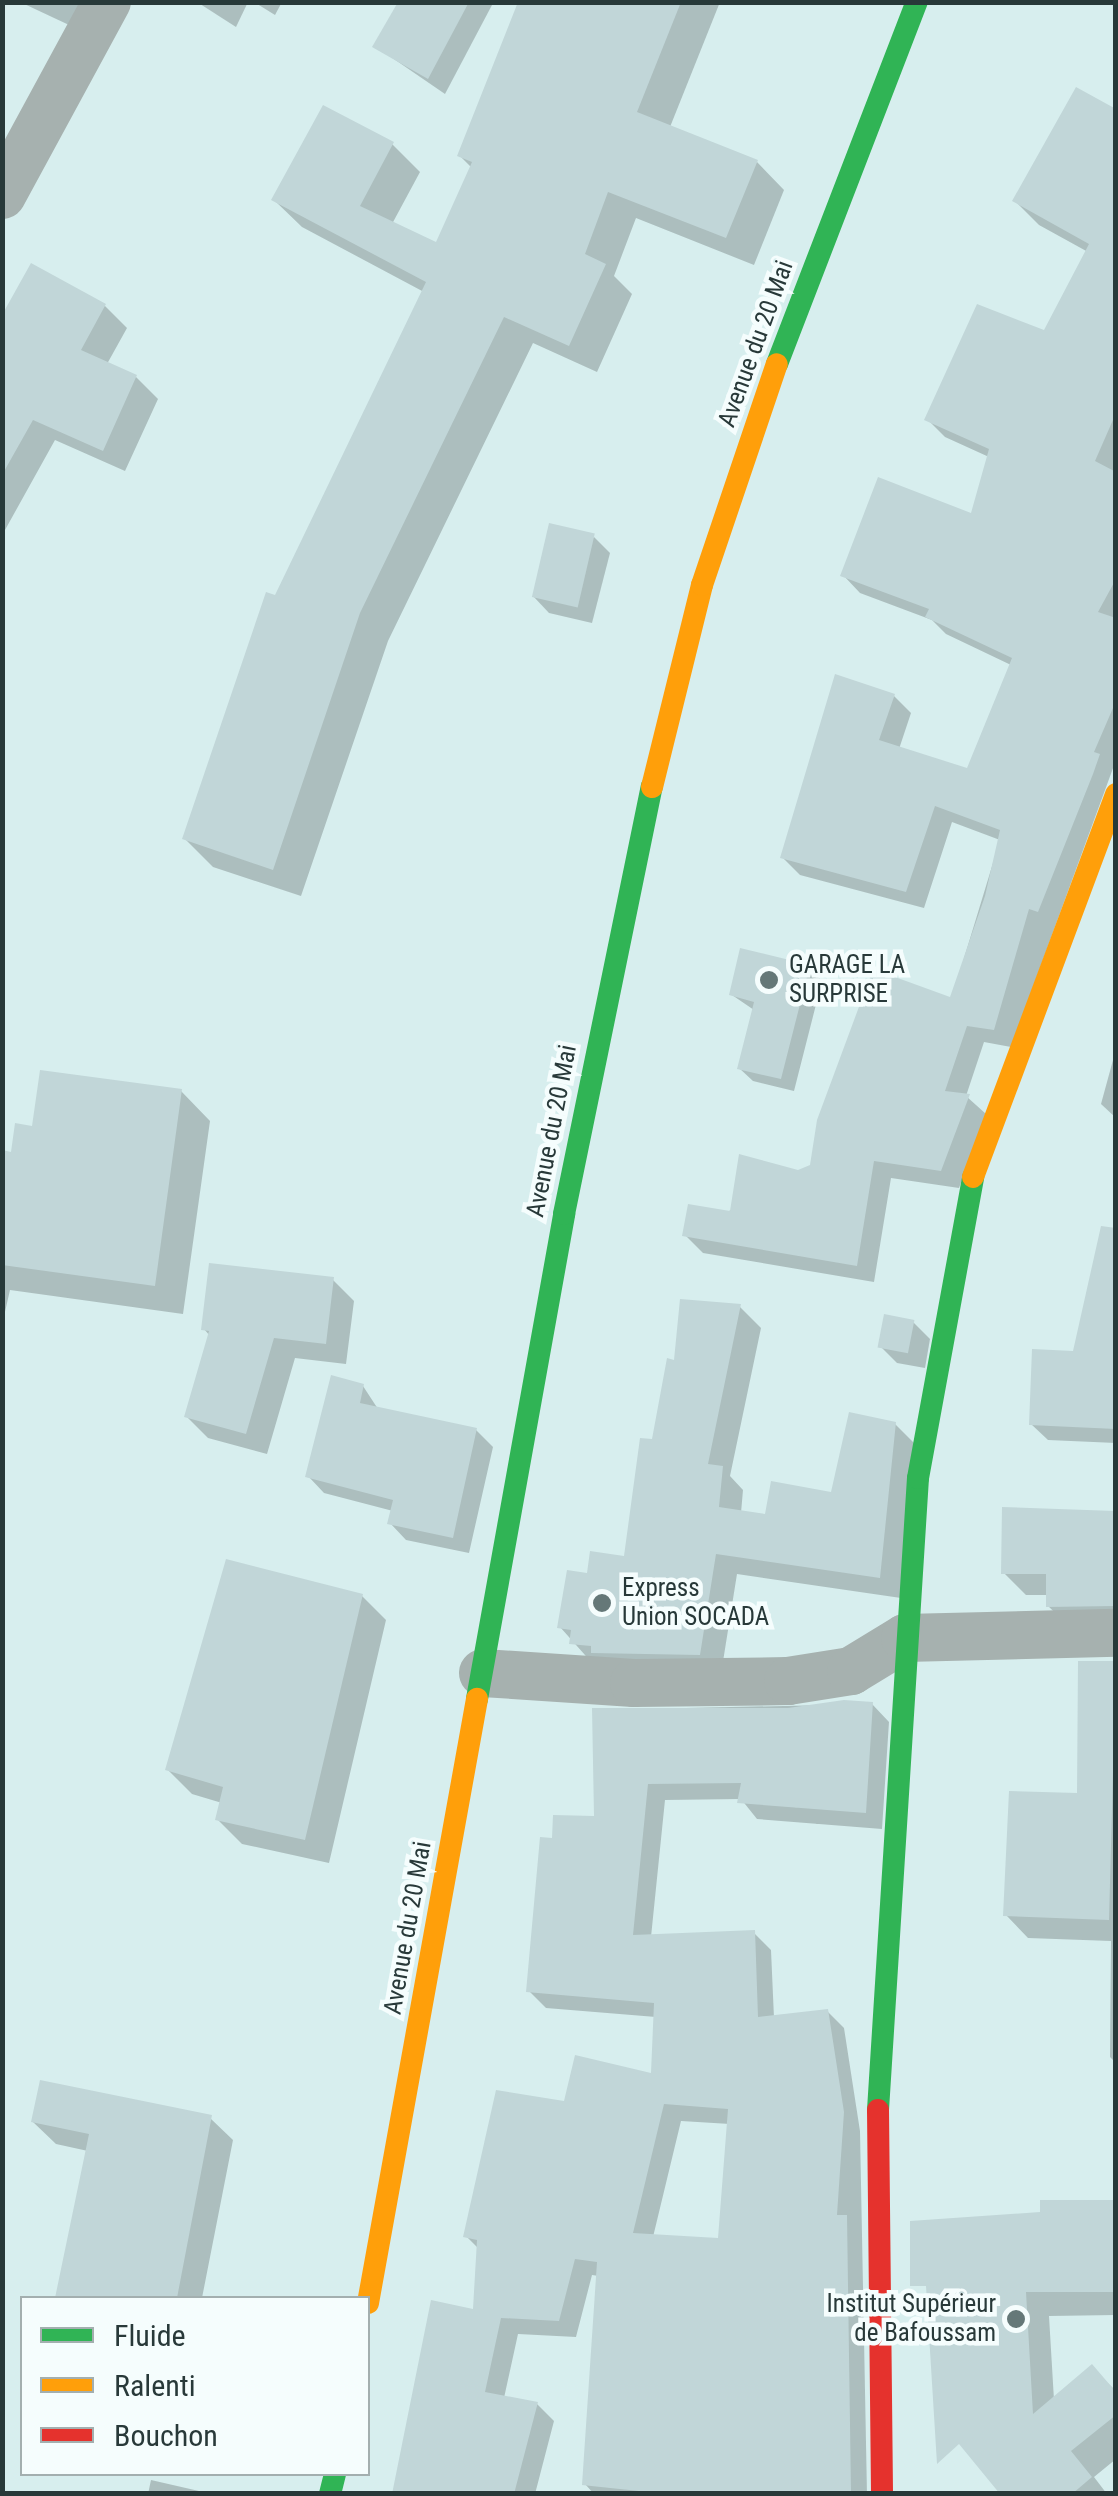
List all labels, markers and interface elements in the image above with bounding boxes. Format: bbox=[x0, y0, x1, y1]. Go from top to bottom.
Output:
street label: Avenue du 20 Mai bbox=[712, 257, 800, 431]
place label: GARAGE LA SURPRISE bbox=[789, 951, 905, 1010]
marker: GARAGE LA SURPRISE bbox=[758, 969, 780, 991]
street label: Avenue du 20 Mai bbox=[521, 1042, 583, 1220]
place label: Express Union SOCADA bbox=[622, 1574, 769, 1633]
marker: Express Union SOCADA bbox=[591, 1592, 613, 1614]
street label: Avenue du 20 Mai bbox=[378, 1839, 438, 2017]
place label: Institut Supérieur de Bafoussam bbox=[827, 2290, 996, 2349]
legend bbox=[20, 2296, 370, 2476]
marker: Institut Supérieur de Bafoussam bbox=[1005, 2308, 1027, 2330]
text: Fluide bbox=[114, 2318, 186, 2353]
text: Ralenti bbox=[114, 2368, 196, 2403]
text: Bouchon bbox=[114, 2418, 218, 2453]

